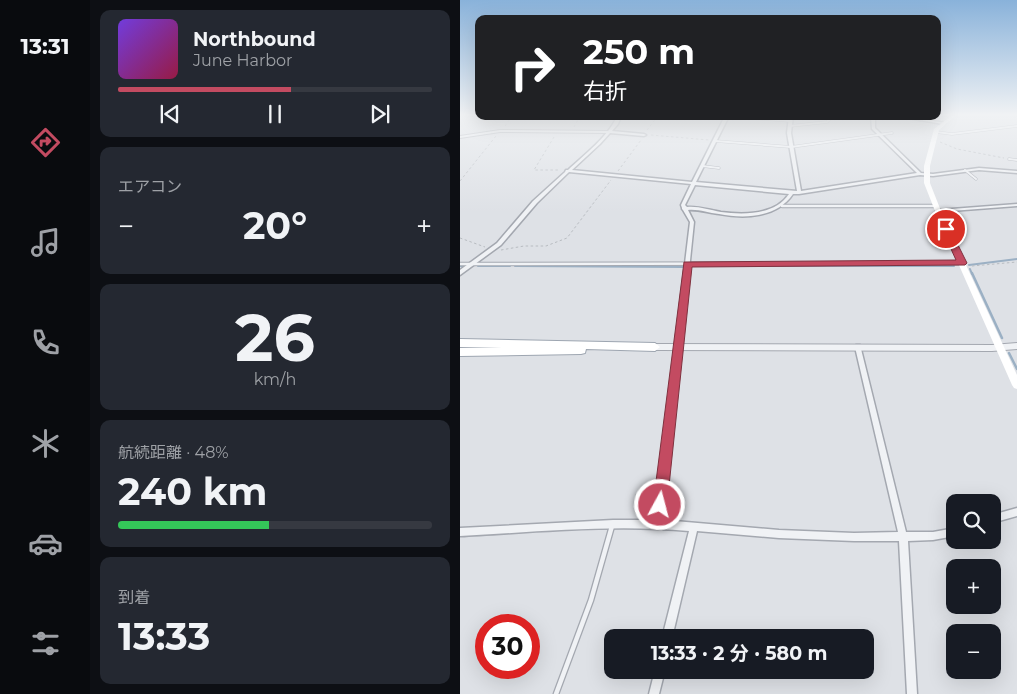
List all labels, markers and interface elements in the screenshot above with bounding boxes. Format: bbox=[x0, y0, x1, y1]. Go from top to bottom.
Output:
text: Northbound bbox=[193, 28, 316, 51]
text: 250 m bbox=[583, 30, 695, 73]
text: 13:31 bbox=[20, 33, 70, 60]
icon: right bbox=[500, 35, 565, 100]
text: June Harbor bbox=[193, 51, 292, 70]
text: 右折 bbox=[583, 78, 627, 105]
icon: previous bbox=[156, 100, 184, 128]
icon: pause bbox=[261, 100, 289, 128]
icon: next bbox=[366, 100, 394, 128]
icon: directions bbox=[28, 125, 63, 160]
text: エアコン bbox=[118, 177, 182, 196]
text: 20° bbox=[243, 202, 307, 249]
pin bbox=[925, 208, 967, 250]
text: − bbox=[118, 209, 134, 243]
text: + bbox=[416, 209, 432, 243]
icon: arrive bbox=[932, 215, 960, 243]
icon: music bbox=[28, 225, 63, 260]
text: 26 bbox=[235, 298, 315, 377]
icon: phone bbox=[28, 325, 63, 360]
text: km/h bbox=[254, 370, 296, 389]
icon: climate bbox=[28, 426, 63, 461]
text: 航続距離 · 48% bbox=[118, 443, 228, 462]
text: 240 km bbox=[118, 468, 267, 515]
position arrow bbox=[633, 478, 685, 530]
map controls bbox=[946, 494, 1001, 679]
button: search bbox=[946, 494, 1001, 549]
icon: car bbox=[28, 526, 63, 561]
button: + bbox=[946, 559, 1001, 614]
text: 到着 bbox=[118, 588, 150, 607]
text: 13:33 bbox=[118, 613, 210, 660]
speed limit sign: 30 bbox=[475, 614, 540, 679]
button: − bbox=[946, 624, 1001, 679]
icon: filters bbox=[28, 626, 63, 661]
text: 13:33 · 2 分 · 580 m bbox=[651, 642, 827, 665]

